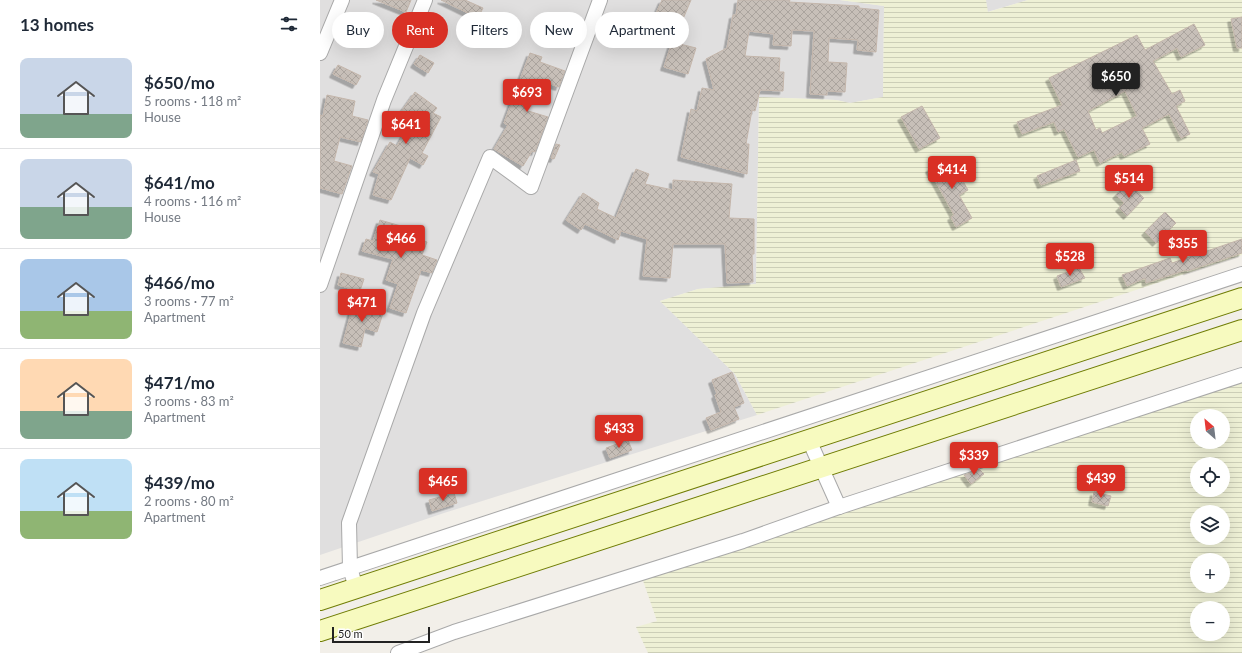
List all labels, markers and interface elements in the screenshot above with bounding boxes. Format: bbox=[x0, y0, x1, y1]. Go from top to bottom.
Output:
chip: Buy bbox=[332, 12, 384, 48]
chip: Rent bbox=[392, 12, 448, 48]
chip: Filters bbox=[456, 12, 522, 48]
chip: New bbox=[530, 12, 587, 48]
chip: Apartment bbox=[595, 12, 689, 48]
icon: filters bbox=[278, 13, 300, 35]
text: 13 homes bbox=[20, 14, 94, 35]
pin: $650 bbox=[1092, 63, 1140, 97]
text: $650 bbox=[1101, 68, 1131, 84]
text: $650/mo bbox=[144, 72, 215, 93]
icon: home bbox=[52, 74, 100, 122]
pin: $693 bbox=[503, 79, 551, 113]
text: $693 bbox=[512, 84, 542, 100]
text: 5 rooms · 118 m² bbox=[144, 93, 241, 109]
text: House bbox=[144, 109, 181, 125]
pin: $641 bbox=[382, 111, 430, 145]
text: $641 bbox=[391, 116, 421, 132]
pin: $414 bbox=[928, 156, 976, 190]
text: $414 bbox=[937, 161, 967, 177]
pin: $514 bbox=[1105, 165, 1153, 199]
text: $514 bbox=[1114, 170, 1144, 186]
text: $641/mo bbox=[144, 172, 215, 193]
icon: home bbox=[52, 175, 100, 223]
text: 4 rooms · 116 m² bbox=[144, 193, 241, 209]
text: House bbox=[144, 209, 181, 225]
pin: $466 bbox=[377, 225, 425, 259]
text: $466 bbox=[386, 230, 416, 246]
pin: $355 bbox=[1159, 230, 1207, 264]
text: $355 bbox=[1168, 235, 1198, 251]
pin: $528 bbox=[1046, 243, 1094, 277]
text: $528 bbox=[1055, 248, 1085, 264]
text: $466/mo bbox=[144, 272, 215, 293]
icon: home bbox=[52, 275, 100, 323]
pin: $471 bbox=[338, 289, 386, 323]
text: 3 rooms · 77 m² bbox=[144, 293, 234, 309]
text: $471 bbox=[347, 294, 377, 310]
text: Apartment bbox=[144, 309, 205, 325]
text: $471/mo bbox=[144, 372, 215, 393]
icon: home bbox=[52, 375, 100, 423]
text: 3 rooms · 83 m² bbox=[144, 393, 234, 409]
text: Apartment bbox=[144, 409, 205, 425]
north arrow bbox=[1190, 409, 1230, 449]
map controls bbox=[1190, 409, 1230, 641]
pin: $433 bbox=[595, 415, 643, 449]
text: $433 bbox=[604, 420, 634, 436]
pin: $339 bbox=[950, 442, 998, 476]
text: $339 bbox=[959, 447, 989, 463]
button: locate bbox=[1190, 457, 1230, 497]
pin: $439 bbox=[1077, 465, 1125, 499]
pin: $465 bbox=[419, 468, 467, 502]
text: $439 bbox=[1086, 470, 1116, 486]
text: $439/mo bbox=[144, 472, 215, 493]
text: $465 bbox=[428, 473, 458, 489]
icon: home bbox=[52, 475, 100, 523]
text: 2 rooms · 80 m² bbox=[144, 493, 234, 509]
button: layers bbox=[1190, 505, 1230, 545]
text: Apartment bbox=[144, 509, 205, 525]
button: + bbox=[1190, 553, 1230, 593]
button: − bbox=[1190, 601, 1230, 641]
scale bar bbox=[332, 625, 430, 644]
text: 50 m bbox=[338, 627, 363, 640]

